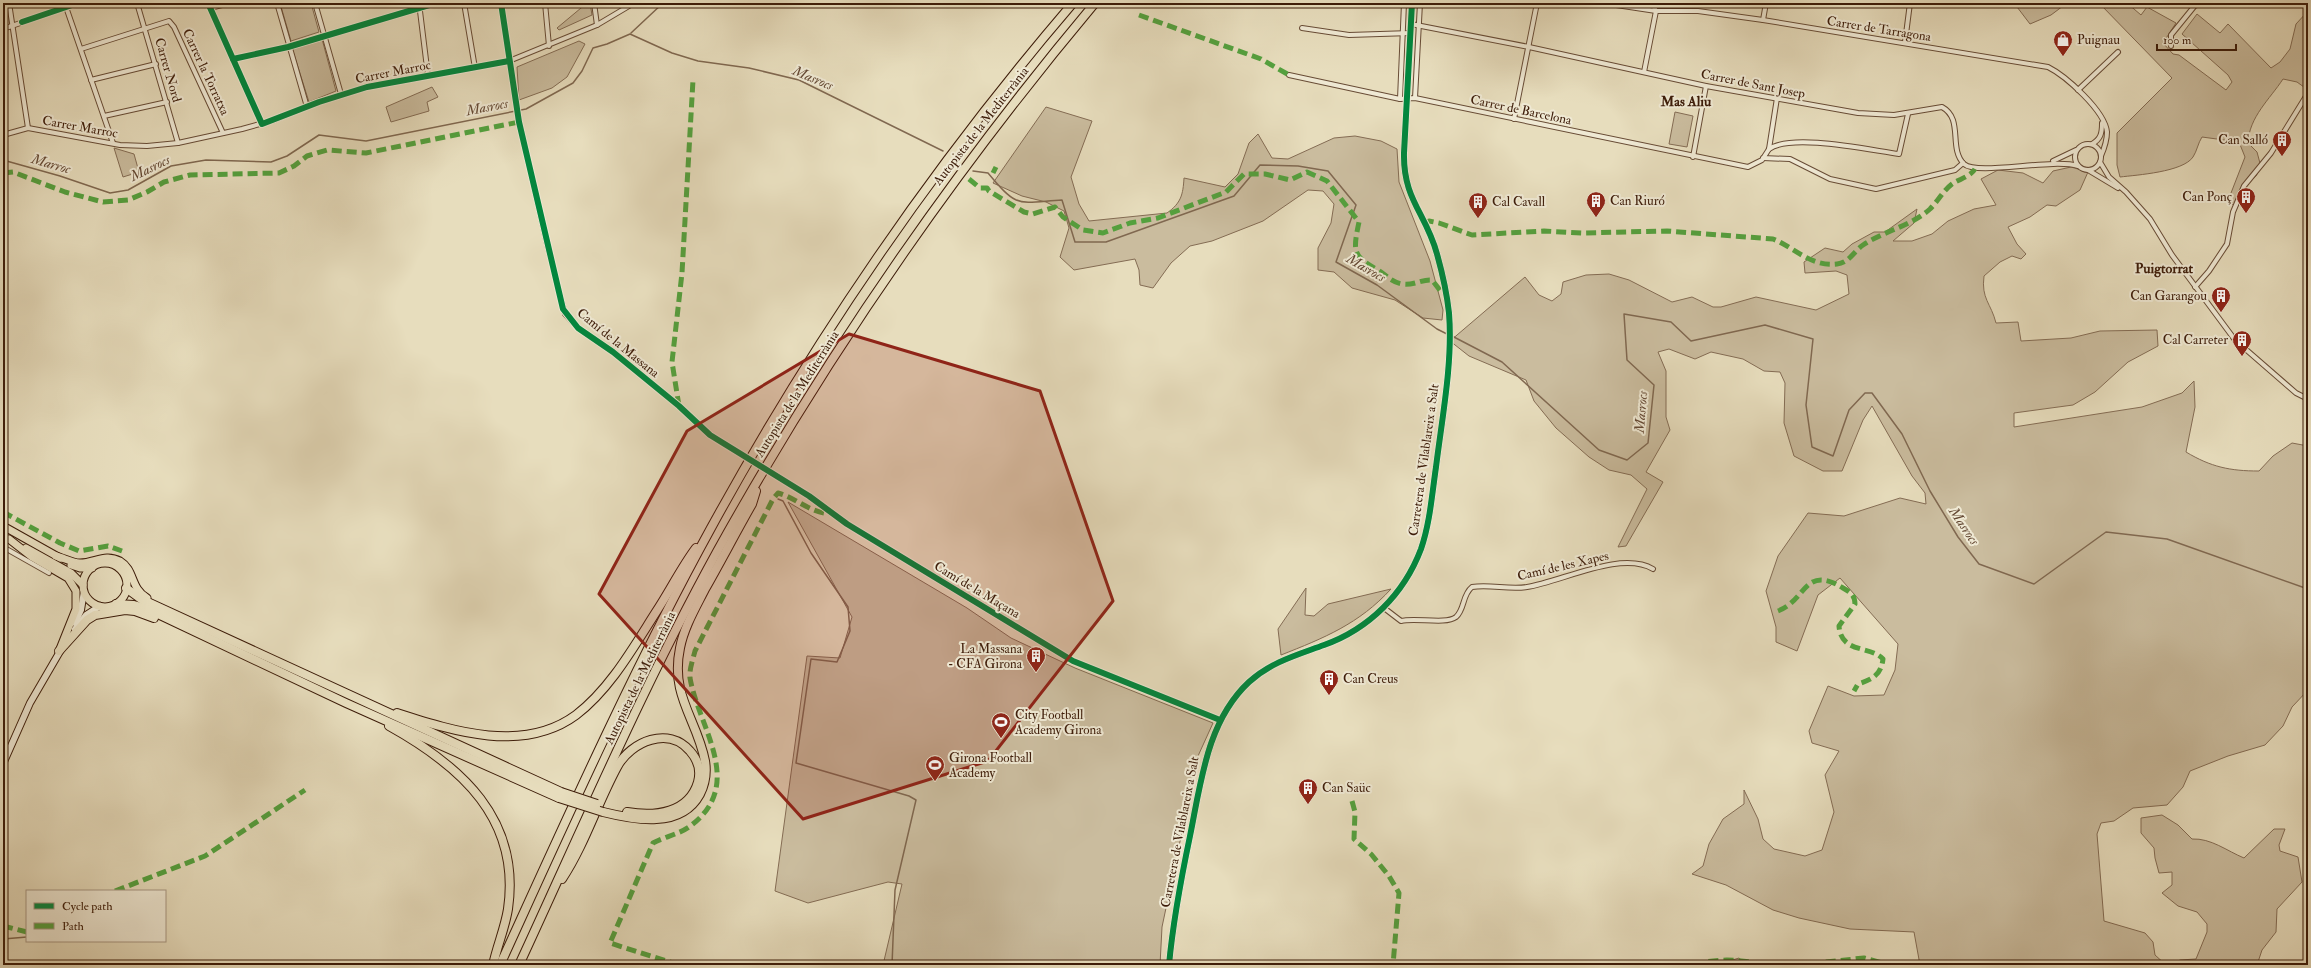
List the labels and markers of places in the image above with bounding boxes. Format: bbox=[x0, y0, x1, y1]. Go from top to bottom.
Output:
shop icon: Puignau bbox=[2052, 29, 2074, 57]
place label: Puignau bbox=[2077, 32, 2120, 48]
building icon: Can Salló bbox=[2271, 129, 2293, 157]
place label: Can Salló bbox=[2218, 132, 2268, 148]
building icon: Can Ponç bbox=[2235, 186, 2257, 214]
place label: Can Ponç bbox=[2182, 189, 2232, 205]
building icon: Can Riuró bbox=[1585, 190, 1607, 218]
building icon: Cal Cavall bbox=[1467, 191, 1489, 219]
place label: Can Riuró bbox=[1610, 193, 1665, 209]
place label: Cal Cavall bbox=[1492, 194, 1546, 210]
building icon: Can Garangou bbox=[2210, 285, 2232, 313]
place label: Can Garangou bbox=[2130, 288, 2207, 304]
building icon: Cal Carreter bbox=[2231, 329, 2253, 357]
place label: Cal Carreter bbox=[2163, 332, 2228, 348]
place label: La Massana - CFA Girona bbox=[948, 641, 1023, 672]
building icon: La Massana - CFA Girona bbox=[1025, 645, 1047, 673]
building icon: Can Creus bbox=[1318, 668, 1340, 696]
place label: Can Creus bbox=[1343, 671, 1399, 687]
place label: City Football Academy Girona bbox=[1014, 707, 1102, 739]
sports icon: City Football Academy Girona bbox=[990, 711, 1012, 739]
place label: Girona Football Academy bbox=[948, 750, 1033, 782]
sports icon: Girona Football Academy bbox=[924, 754, 946, 782]
building icon: Can Saüc bbox=[1297, 777, 1319, 805]
place label: Can Saüc bbox=[1322, 780, 1371, 796]

